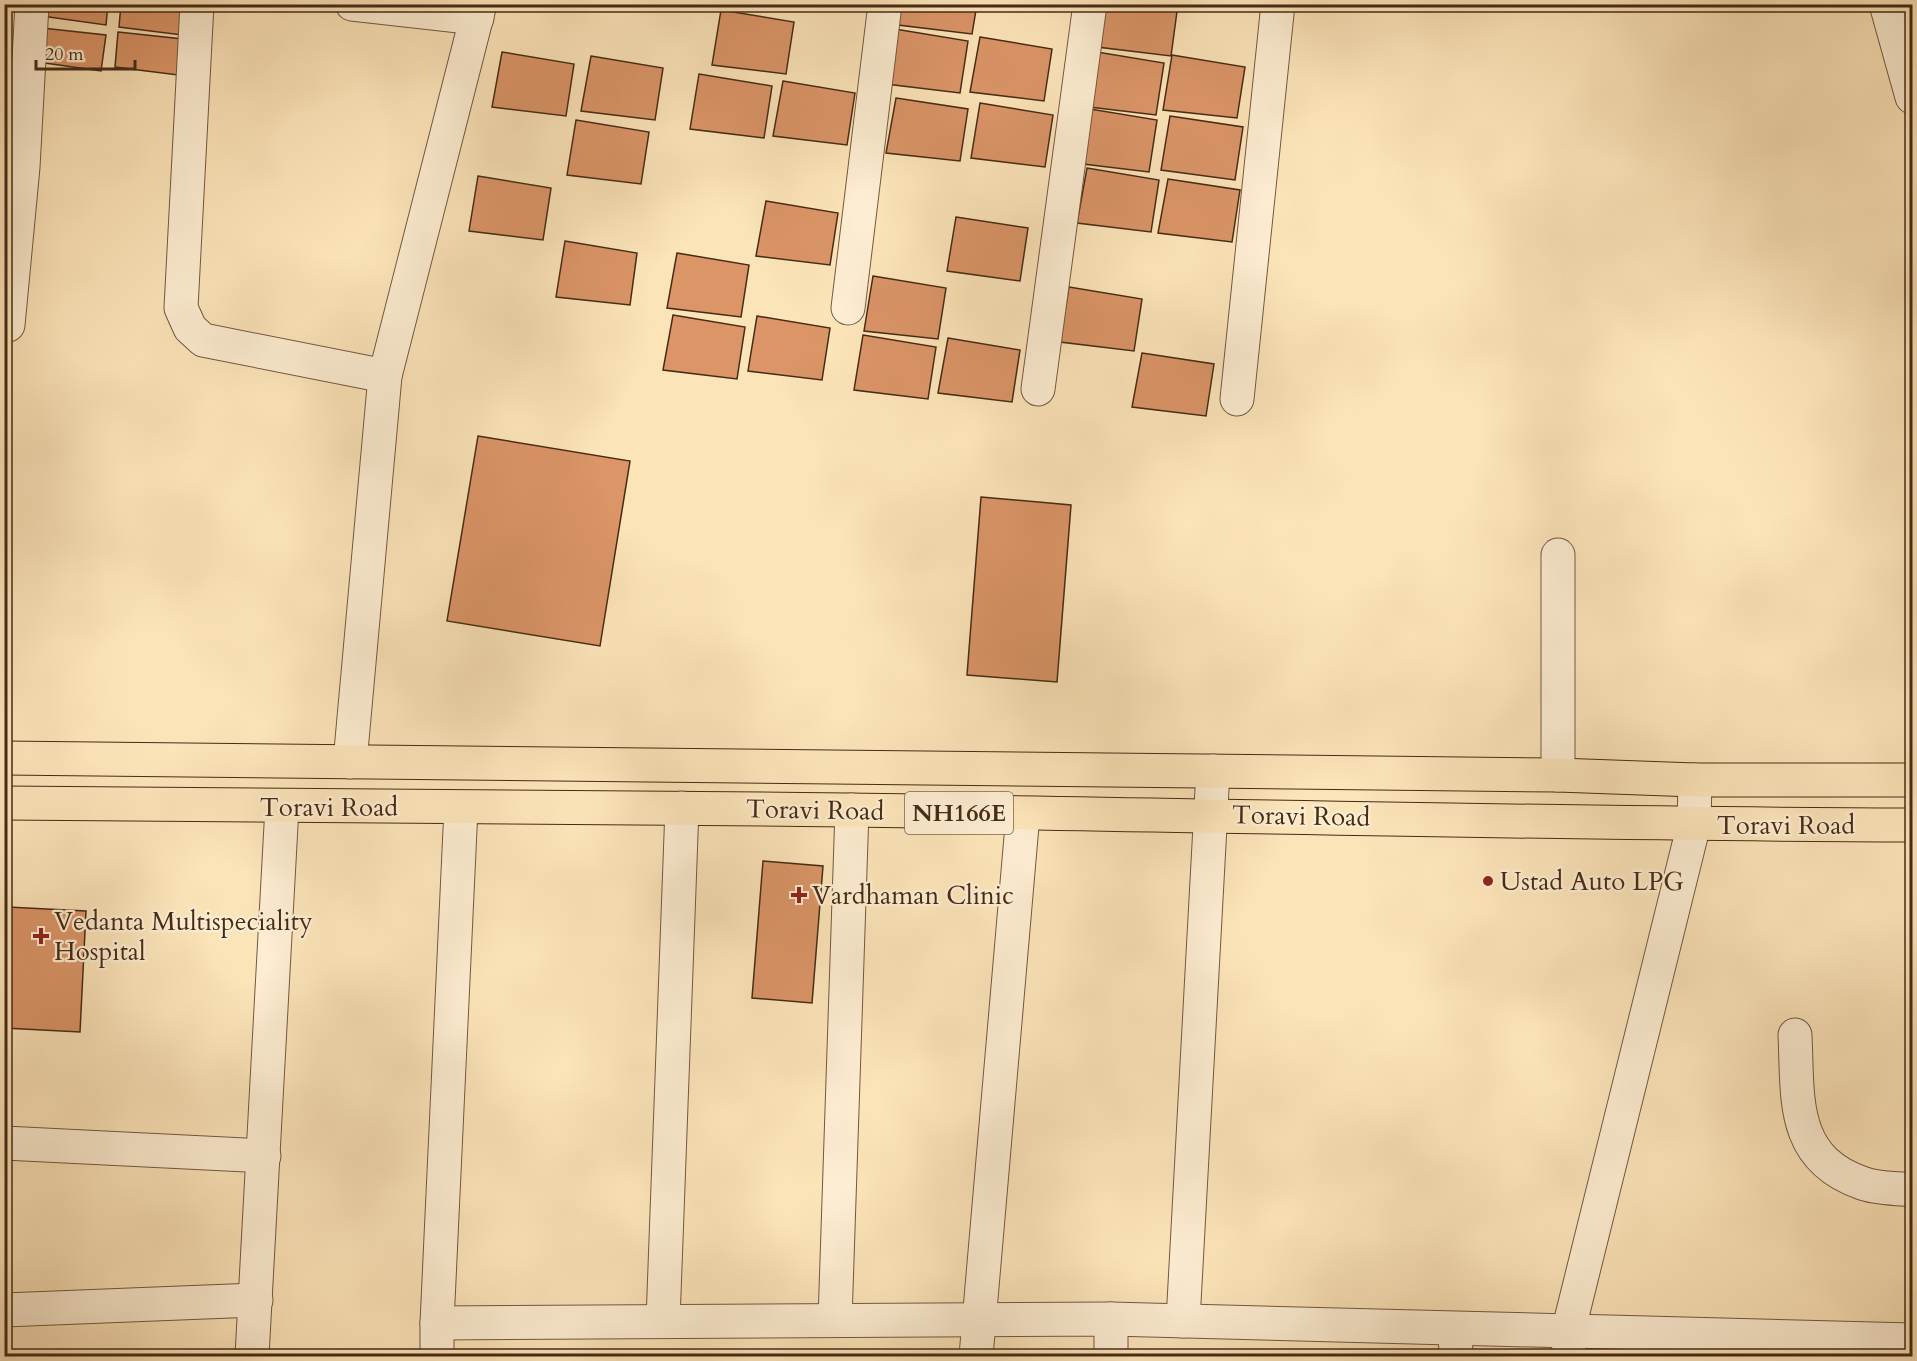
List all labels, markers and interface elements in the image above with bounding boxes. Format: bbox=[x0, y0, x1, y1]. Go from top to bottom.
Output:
scale bar bbox=[36, 33, 135, 71]
text: 20 m bbox=[45, 42, 84, 67]
street label: Toravi Road bbox=[260, 790, 398, 825]
street label: Toravi Road bbox=[745, 791, 885, 829]
road number: NH166E bbox=[905, 792, 1013, 834]
street label: Toravi Road bbox=[1231, 797, 1371, 835]
street label: Toravi Road bbox=[1717, 808, 1855, 843]
place label: Ustad Auto LPG bbox=[1500, 864, 1684, 899]
marker: Ustad Auto LPG bbox=[1481, 874, 1495, 888]
place label: Vardhaman Clinic bbox=[812, 878, 1014, 913]
marker: Vardhaman Clinic bbox=[790, 886, 808, 904]
place label: Vedanta Multispeciality Hospital bbox=[54, 904, 313, 969]
marker: Vedanta Multispeciality Hospital bbox=[32, 927, 50, 945]

